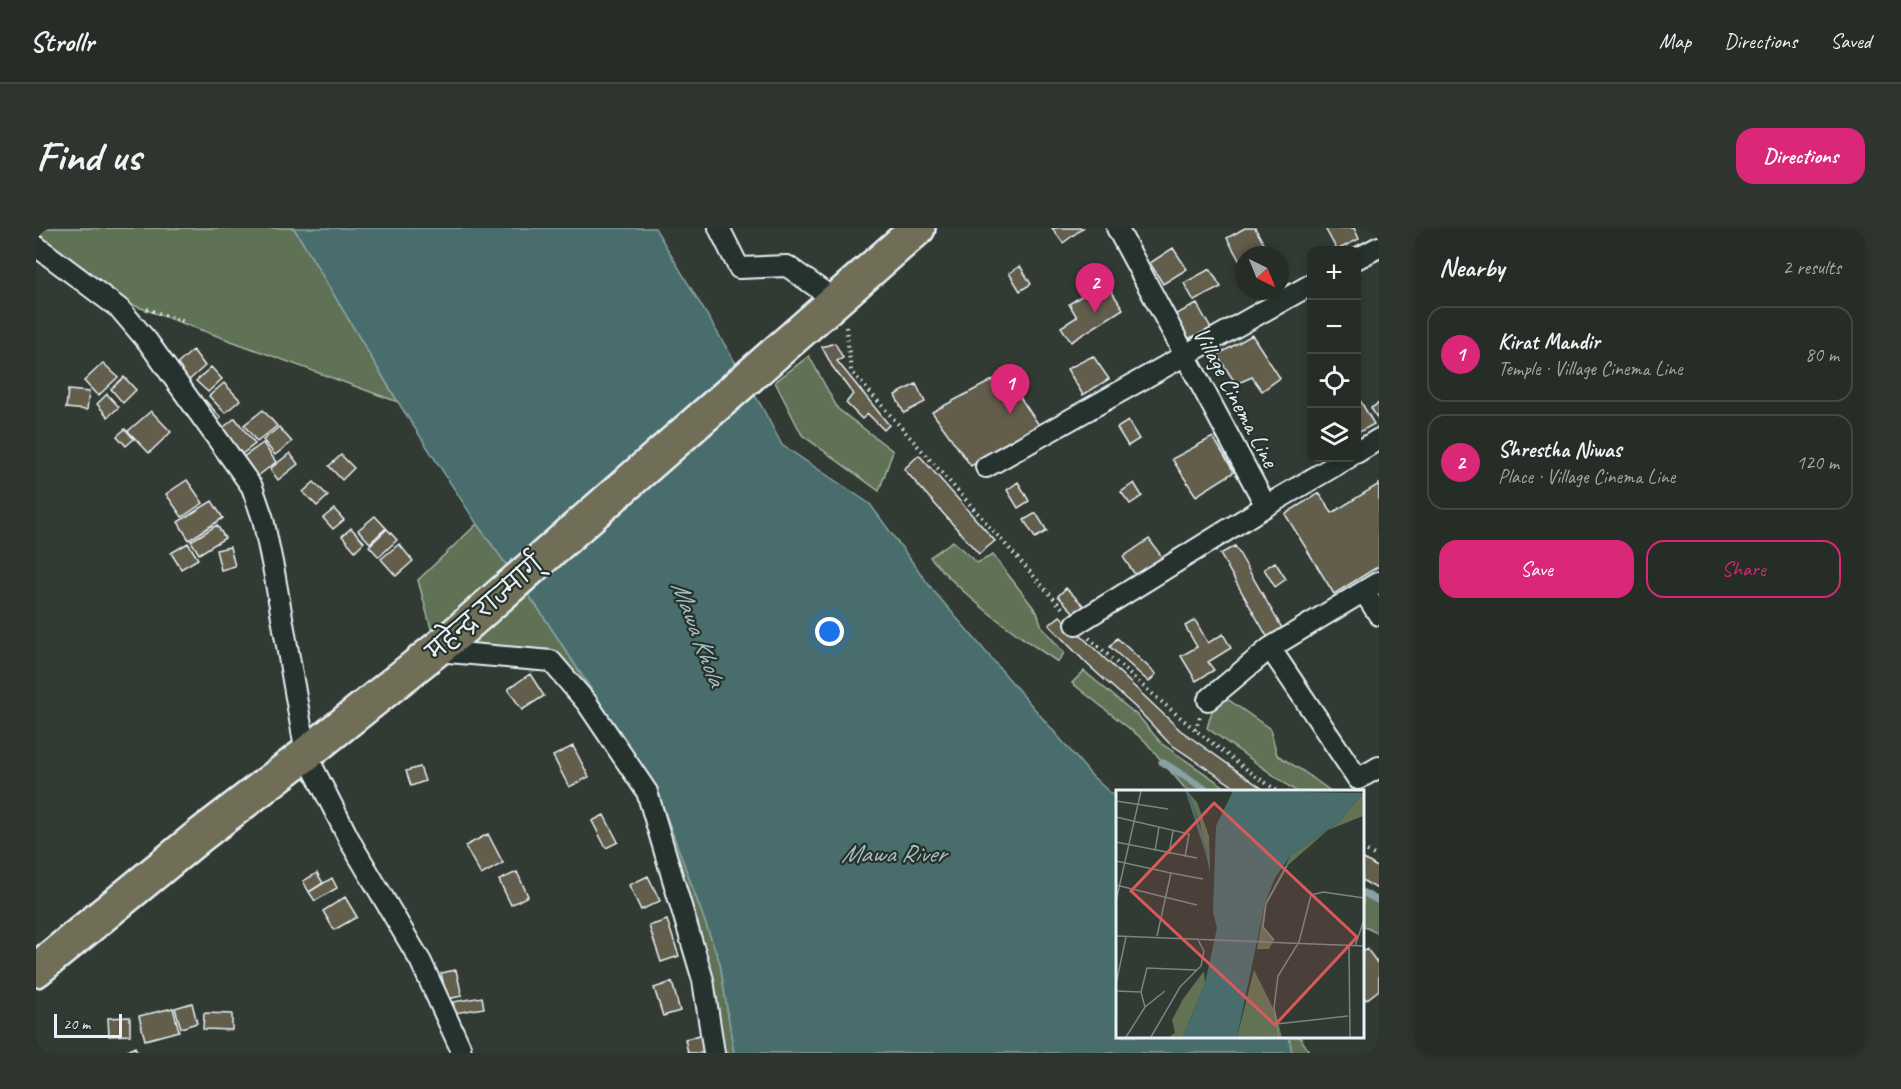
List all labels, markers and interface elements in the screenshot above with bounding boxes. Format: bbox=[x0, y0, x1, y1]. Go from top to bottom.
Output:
text: Strollr bbox=[30, 24, 94, 59]
text: Map bbox=[1659, 28, 1691, 54]
text: Directions bbox=[1724, 28, 1797, 54]
text: Saved bbox=[1830, 28, 1871, 54]
button: Directions bbox=[1736, 128, 1865, 184]
text: Find us bbox=[36, 130, 141, 183]
north arrow bbox=[1235, 246, 1289, 300]
map controls bbox=[1307, 246, 1361, 462]
button: + bbox=[1307, 246, 1361, 300]
text: Nearby bbox=[1439, 251, 1504, 284]
text: 2 results bbox=[1782, 255, 1841, 280]
pin: 2 bbox=[1076, 264, 1114, 313]
button: − bbox=[1307, 300, 1361, 354]
street label: Village Cinema Line bbox=[1187, 322, 1287, 474]
text: Kirat Mandir bbox=[1498, 328, 1600, 356]
text: 1 bbox=[1456, 342, 1465, 367]
text: 80 m bbox=[1805, 342, 1839, 367]
button: locate bbox=[1307, 354, 1361, 408]
text: Temple · Village Cinema Line bbox=[1498, 356, 1683, 381]
pin: 1 bbox=[990, 364, 1030, 414]
button: layers bbox=[1307, 408, 1361, 462]
text: Shrestha Niwas bbox=[1498, 436, 1621, 464]
text: 2 bbox=[1456, 450, 1465, 475]
text: 120 m bbox=[1796, 450, 1839, 475]
text: Place · Village Cinema Line bbox=[1498, 464, 1675, 489]
button: Save bbox=[1439, 540, 1634, 598]
button: Share bbox=[1646, 540, 1841, 598]
street label: महेन्द्र राज्मार्ग् bbox=[416, 544, 553, 670]
water label: Mawa Khola bbox=[663, 576, 735, 693]
your location bbox=[815, 617, 844, 646]
inset map bbox=[1116, 790, 1364, 1038]
water label: Mawa River bbox=[841, 837, 950, 870]
scale bar bbox=[54, 1011, 122, 1038]
text: 20 m bbox=[63, 1014, 90, 1034]

